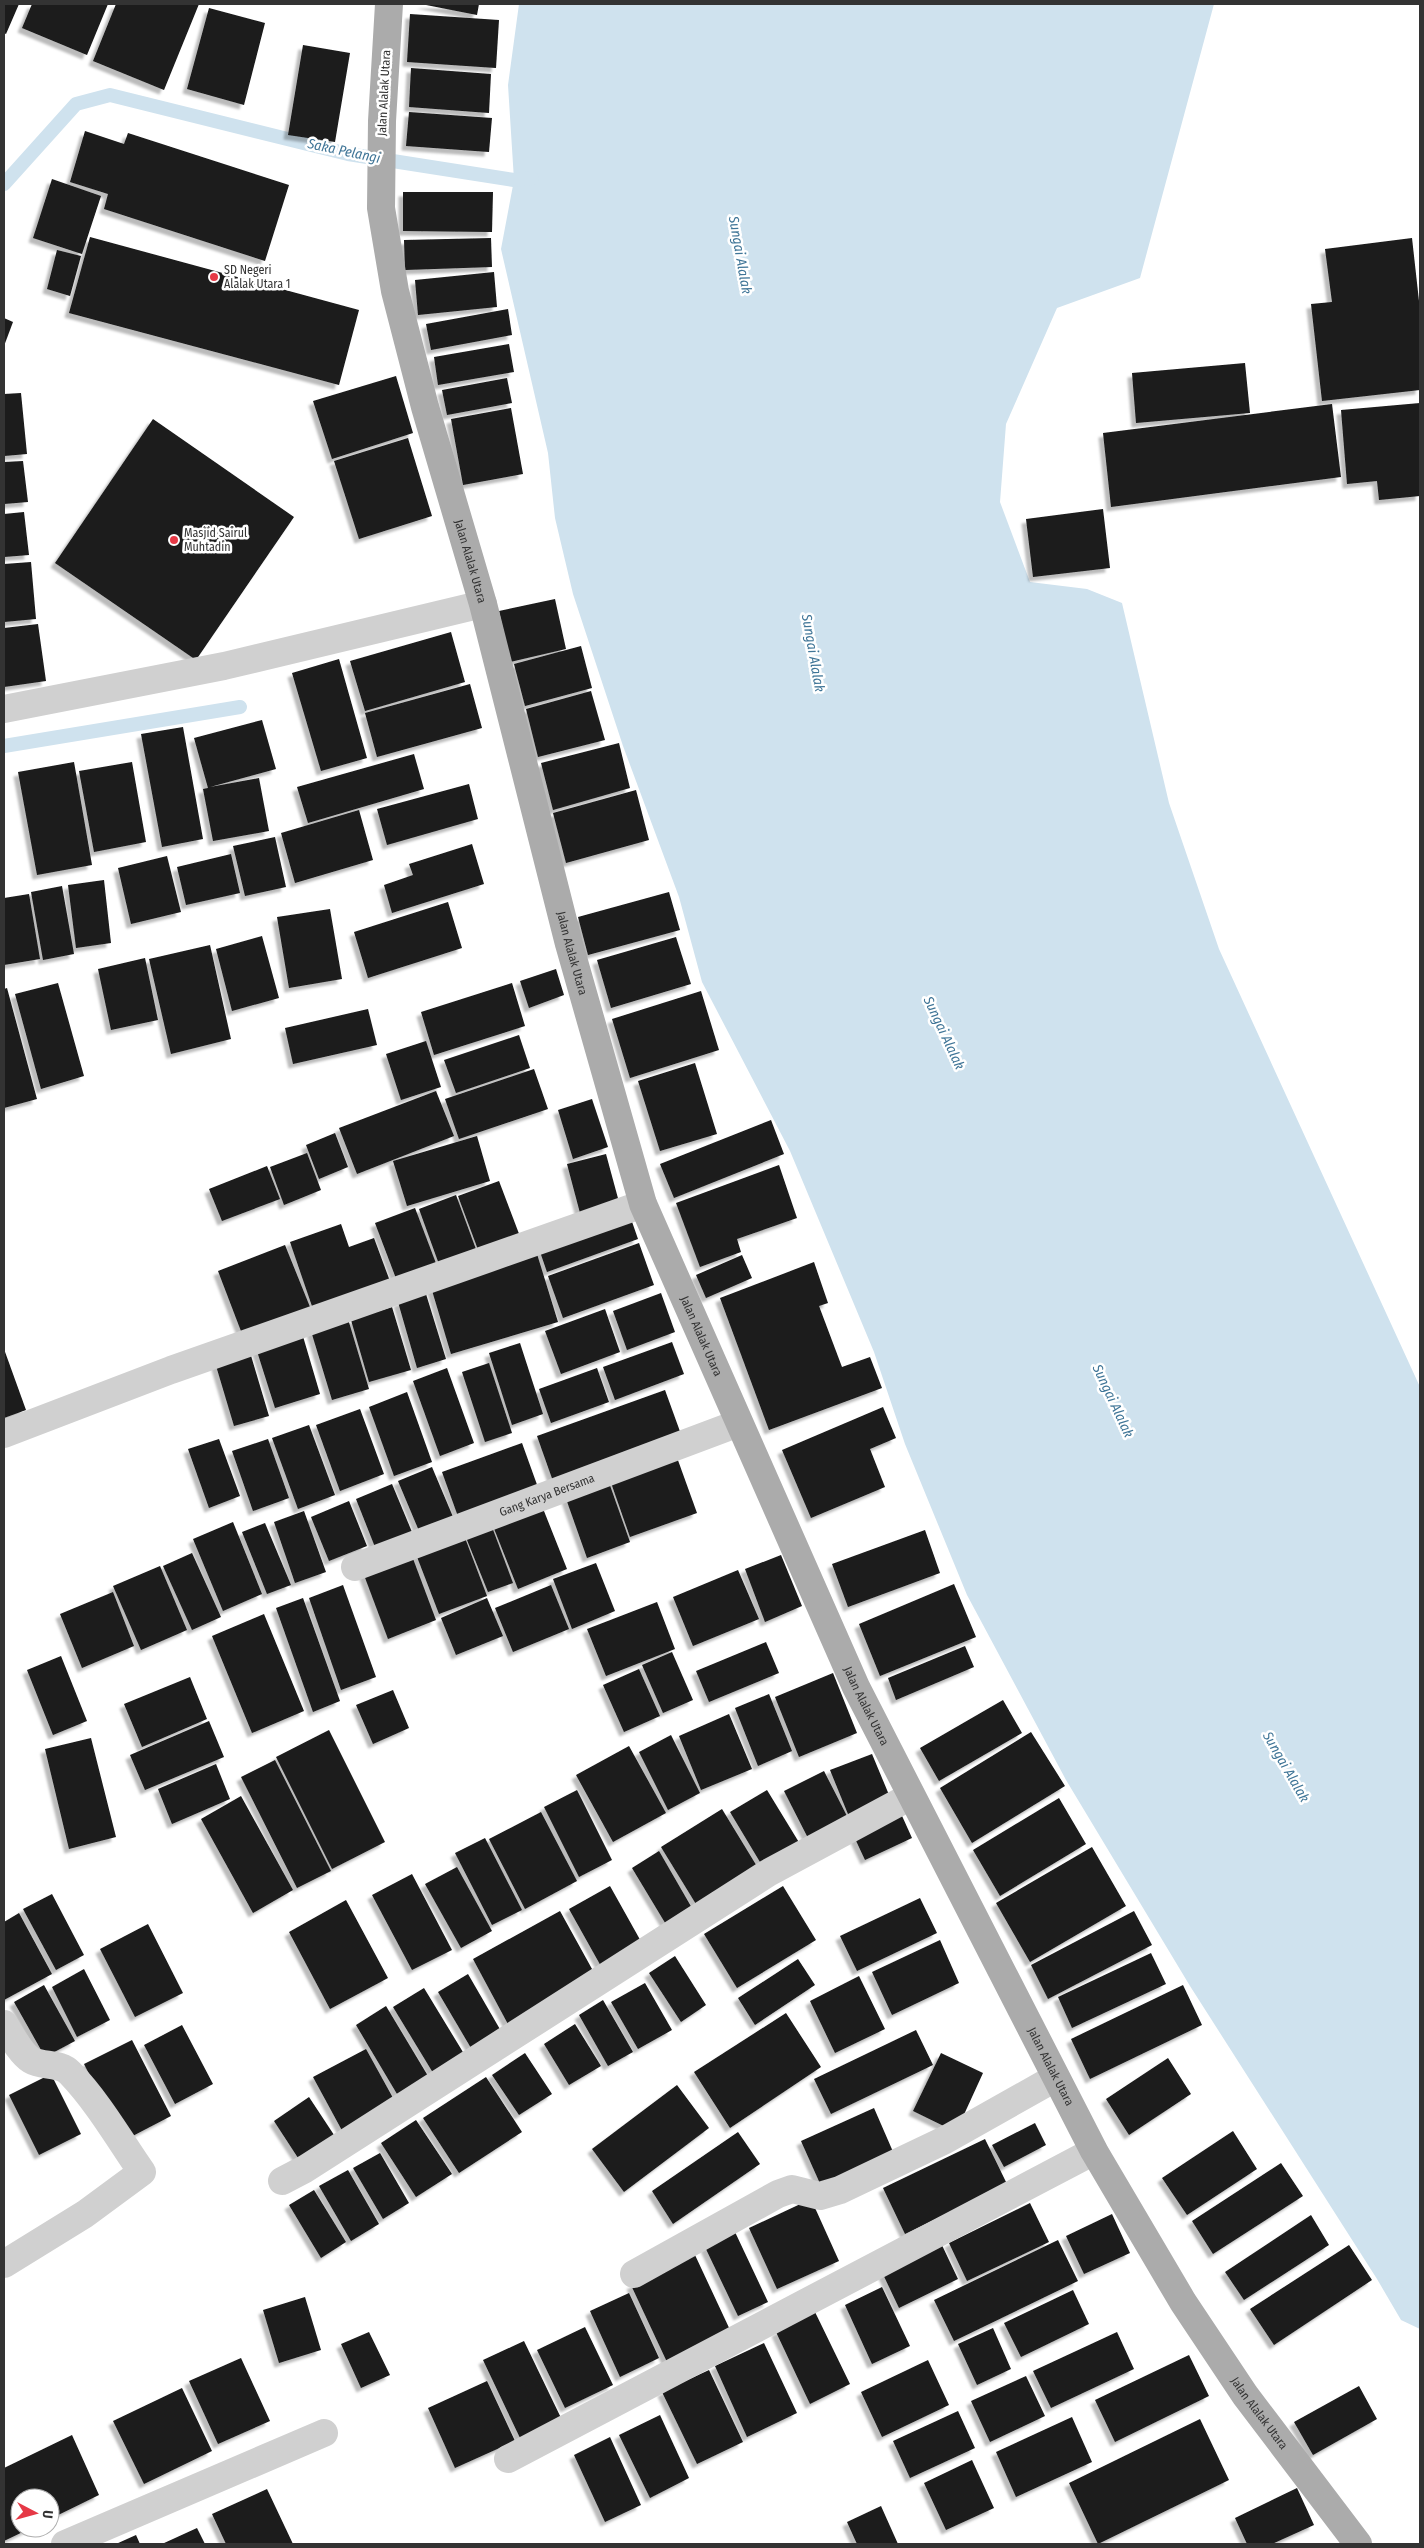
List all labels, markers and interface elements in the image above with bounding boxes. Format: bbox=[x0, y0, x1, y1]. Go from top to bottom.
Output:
street label: Jalan Alalak Utara bbox=[375, 49, 393, 136]
water label: Saka Pelangi bbox=[305, 135, 382, 167]
water label: Sungai Alalak bbox=[725, 214, 755, 295]
place label: SD Negeri Alalak Utara 1 bbox=[224, 263, 291, 291]
marker: SD Negeri Alalak Utara 1 bbox=[208, 271, 220, 283]
street label: Jalan Alalak Utara bbox=[452, 518, 489, 605]
place label: Masjid Sairul Muhtadin bbox=[184, 526, 247, 554]
marker: Masjid Sairul Muhtadin bbox=[168, 534, 180, 546]
water label: Sungai Alalak bbox=[798, 612, 828, 693]
street label: Jalan Alalak Utara bbox=[554, 910, 590, 997]
water label: Sungai Alalak bbox=[919, 993, 968, 1072]
street label: Jalan Alalak Utara bbox=[677, 1294, 725, 1379]
water label: Sungai Alalak bbox=[1088, 1361, 1137, 1440]
street label: Gang Karya Bersama bbox=[497, 1471, 597, 1519]
street label: Jalan Alalak Utara bbox=[841, 1664, 892, 1748]
water label: Sungai Alalak bbox=[1258, 1728, 1313, 1805]
street label: Jalan Alalak Utara bbox=[1025, 2025, 1077, 2108]
street label: Jalan Alalak Utara bbox=[1228, 2374, 1291, 2452]
north arrow bbox=[10, 2488, 60, 2538]
text: U bbox=[39, 2509, 56, 2519]

